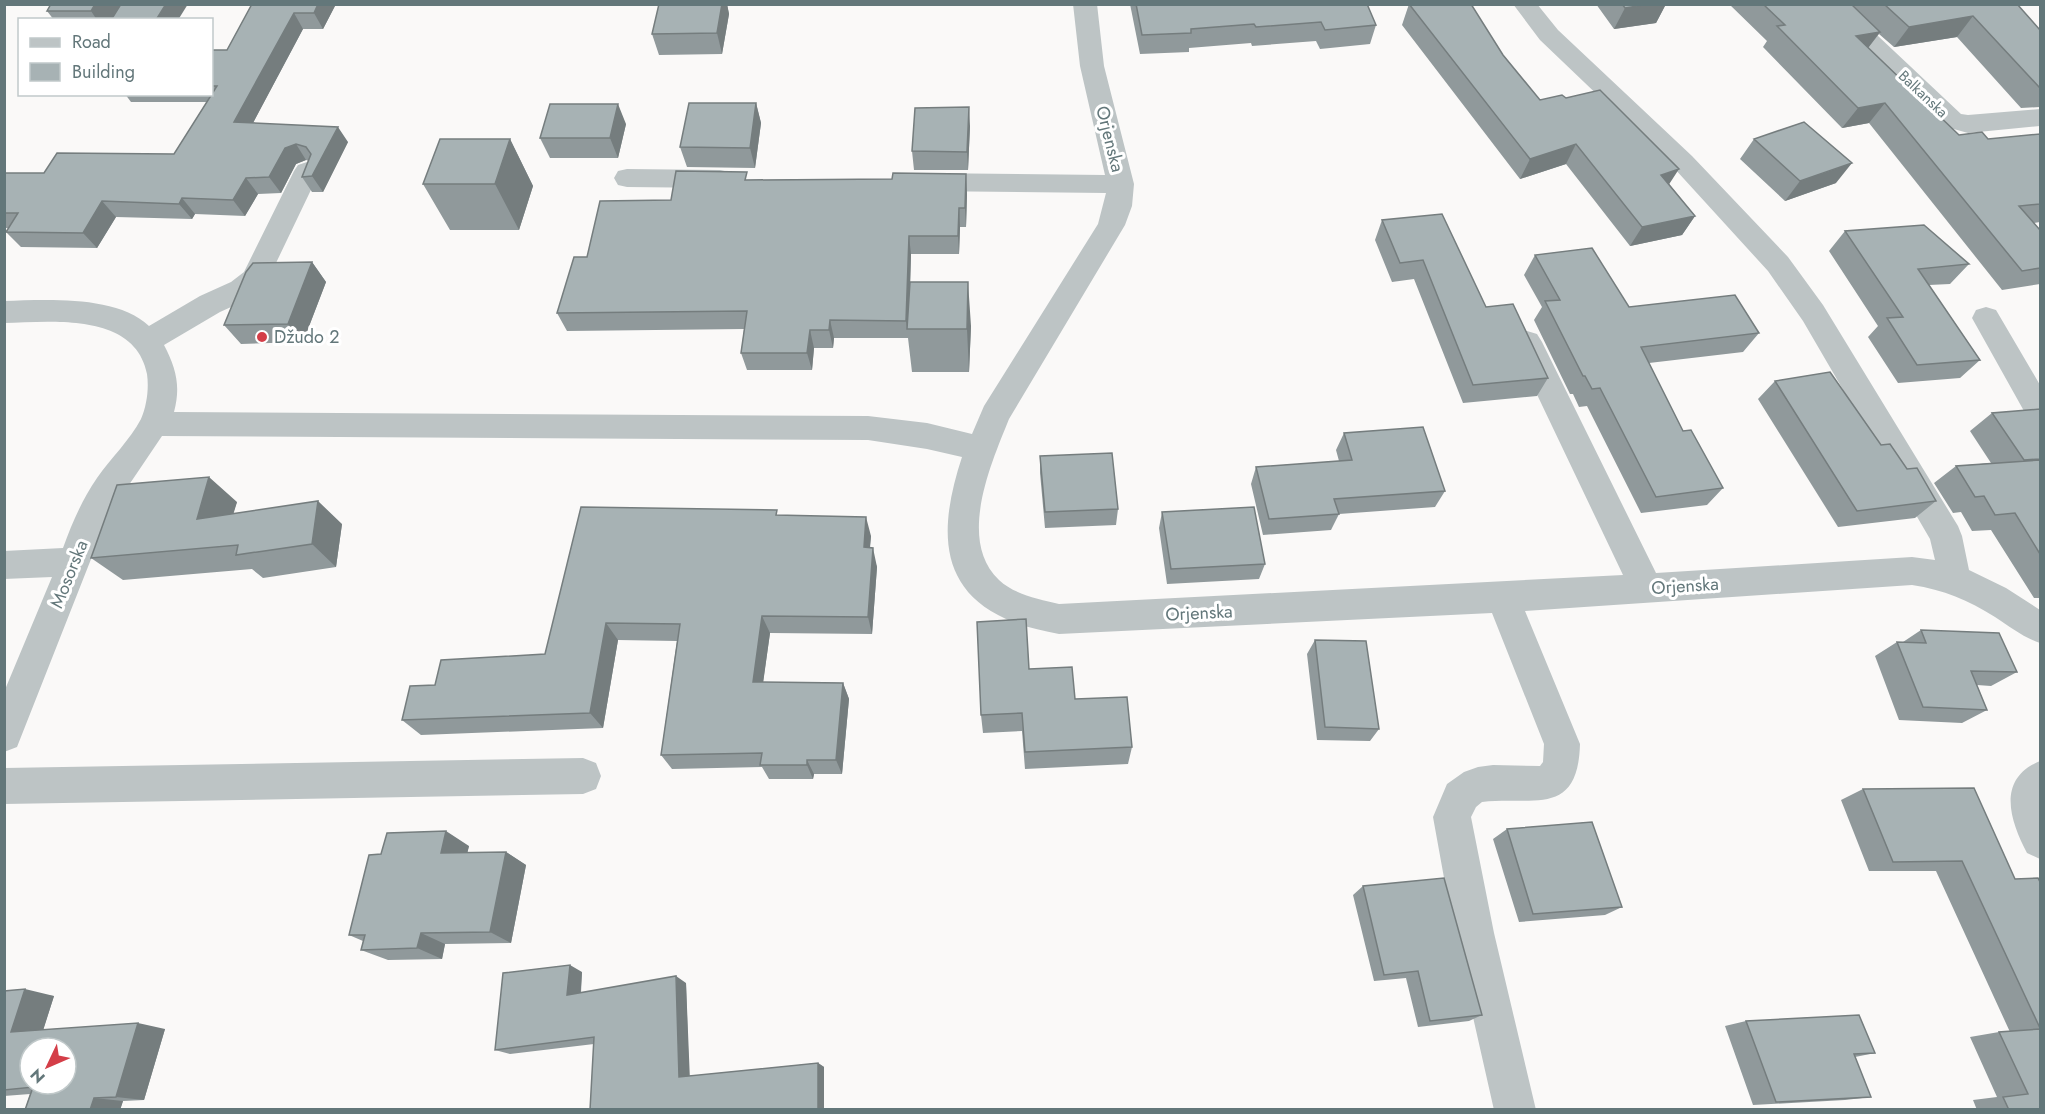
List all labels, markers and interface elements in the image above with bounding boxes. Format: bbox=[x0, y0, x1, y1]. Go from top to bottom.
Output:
legend bbox=[18, 18, 213, 96]
text: Road bbox=[72, 29, 111, 55]
text: Building bbox=[72, 59, 135, 85]
street label: Balkanska bbox=[1893, 65, 1953, 123]
street label: Orjenska bbox=[1089, 103, 1131, 175]
place label: Džudo 2 bbox=[274, 324, 340, 350]
marker: Džudo 2 bbox=[255, 330, 269, 344]
street label: Mosorska bbox=[44, 536, 94, 612]
street label: Orjenska bbox=[1650, 571, 1720, 601]
street label: Orjenska bbox=[1165, 598, 1233, 628]
north arrow bbox=[18, 1036, 78, 1096]
text: N bbox=[25, 1064, 50, 1089]

